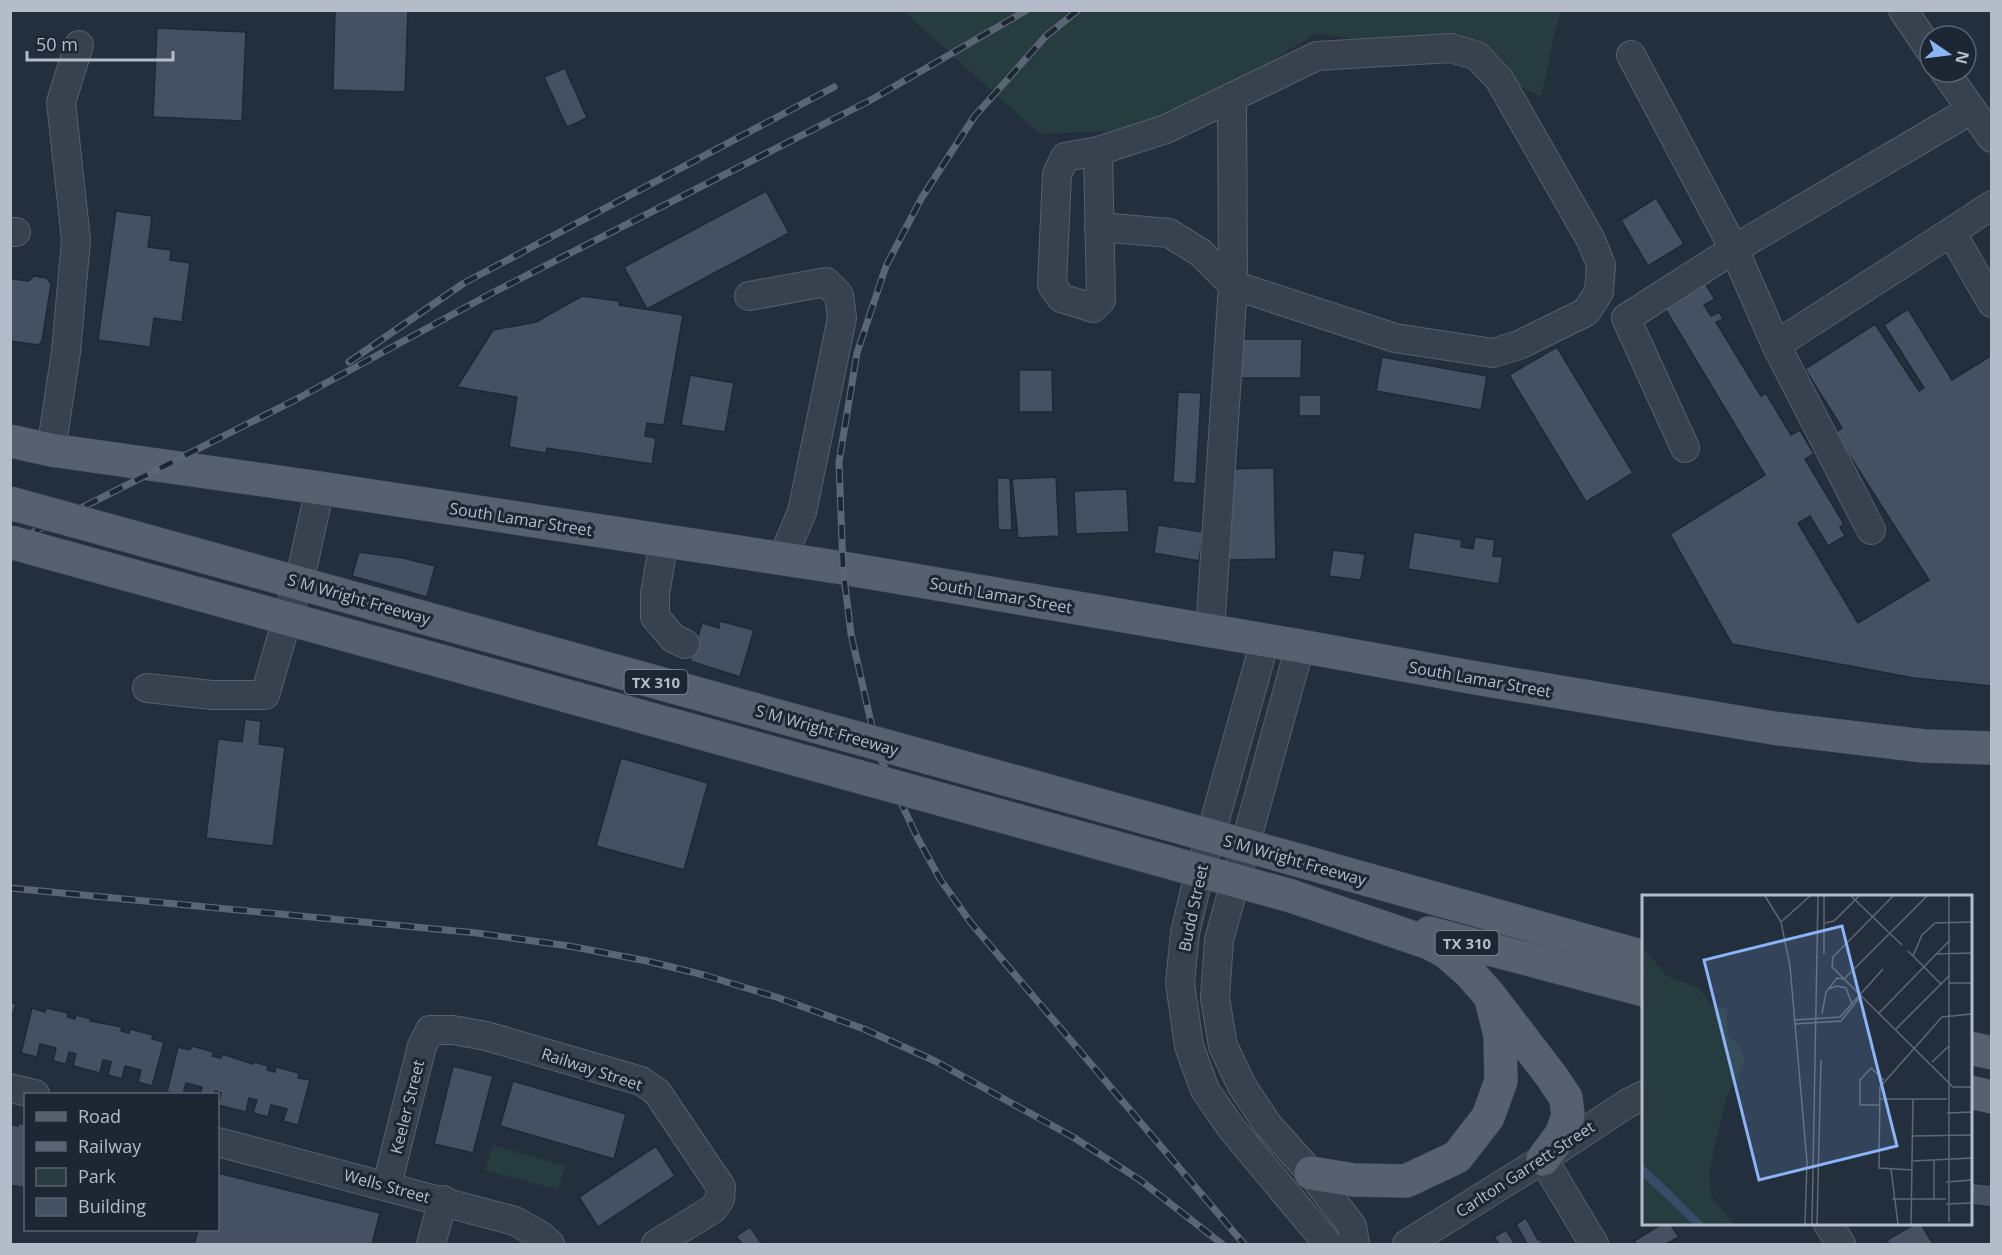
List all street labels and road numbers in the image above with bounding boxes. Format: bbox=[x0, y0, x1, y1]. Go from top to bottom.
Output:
street label: South Lamar Street bbox=[448, 497, 594, 541]
street label: S M Wright Freeway bbox=[285, 568, 434, 630]
street label: South Lamar Street bbox=[928, 572, 1074, 618]
street label: South Lamar Street bbox=[1407, 656, 1553, 702]
road number: TX 310 bbox=[624, 670, 688, 694]
street label: S M Wright Freeway bbox=[753, 699, 902, 761]
street label: S M Wright Freeway bbox=[1221, 829, 1370, 891]
street label: Budd Street bbox=[1173, 862, 1213, 954]
road number: TX 310 bbox=[1436, 931, 1498, 955]
street label: Railway Street bbox=[539, 1042, 646, 1096]
street label: Keeler Street bbox=[385, 1057, 429, 1156]
street label: Carlton Garrett Street bbox=[1451, 1116, 1599, 1222]
street label: Wells Street bbox=[342, 1164, 433, 1208]

